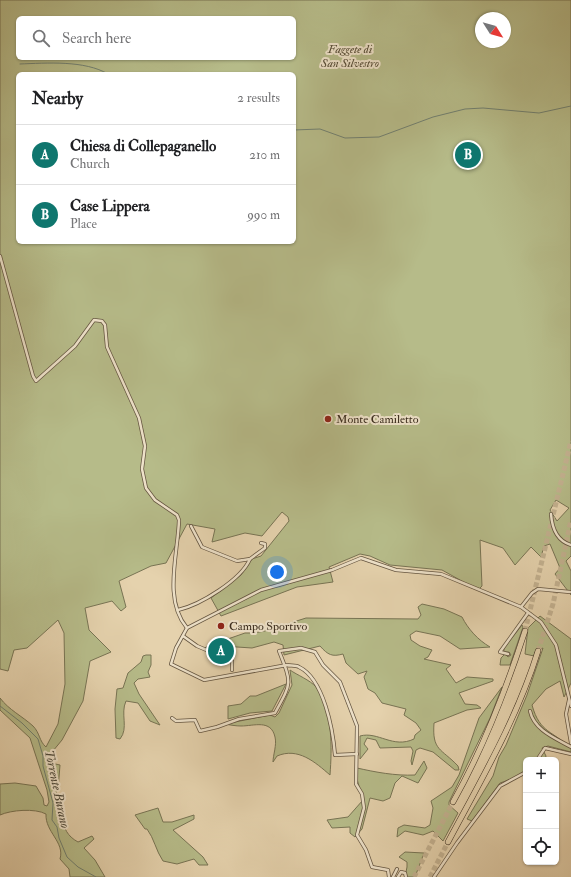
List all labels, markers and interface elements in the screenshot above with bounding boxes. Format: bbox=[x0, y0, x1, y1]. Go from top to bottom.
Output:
north arrow bbox=[475, 12, 511, 48]
search box bbox=[16, 16, 296, 60]
icon: search bbox=[30, 27, 52, 49]
text: Search here bbox=[62, 29, 131, 48]
park label: Faggete di San Silvestro bbox=[320, 42, 379, 71]
text: Nearby bbox=[32, 88, 83, 109]
text: 2 results bbox=[237, 90, 280, 106]
text: Chiesa di Collepaganello bbox=[70, 137, 216, 156]
pin: B bbox=[455, 140, 481, 170]
text: A bbox=[41, 147, 49, 163]
text: 210 m bbox=[249, 147, 280, 163]
text: Church bbox=[70, 156, 110, 172]
text: Case Lippera bbox=[70, 197, 150, 216]
text: B bbox=[41, 207, 49, 223]
text: 990 m bbox=[247, 207, 280, 223]
text: Place bbox=[70, 216, 97, 232]
place label: Monte Camiletto bbox=[336, 412, 419, 427]
marker: Monte Camiletto bbox=[323, 414, 333, 424]
your location bbox=[267, 562, 287, 582]
place label: Campo Sportivo bbox=[229, 619, 307, 634]
marker: Campo Sportivo bbox=[216, 621, 226, 631]
pin: A bbox=[208, 636, 234, 666]
water label: Torrente Burano bbox=[41, 748, 73, 830]
map controls bbox=[523, 757, 559, 865]
button: + bbox=[523, 757, 559, 793]
button: − bbox=[523, 793, 559, 829]
button: locate bbox=[523, 829, 559, 865]

